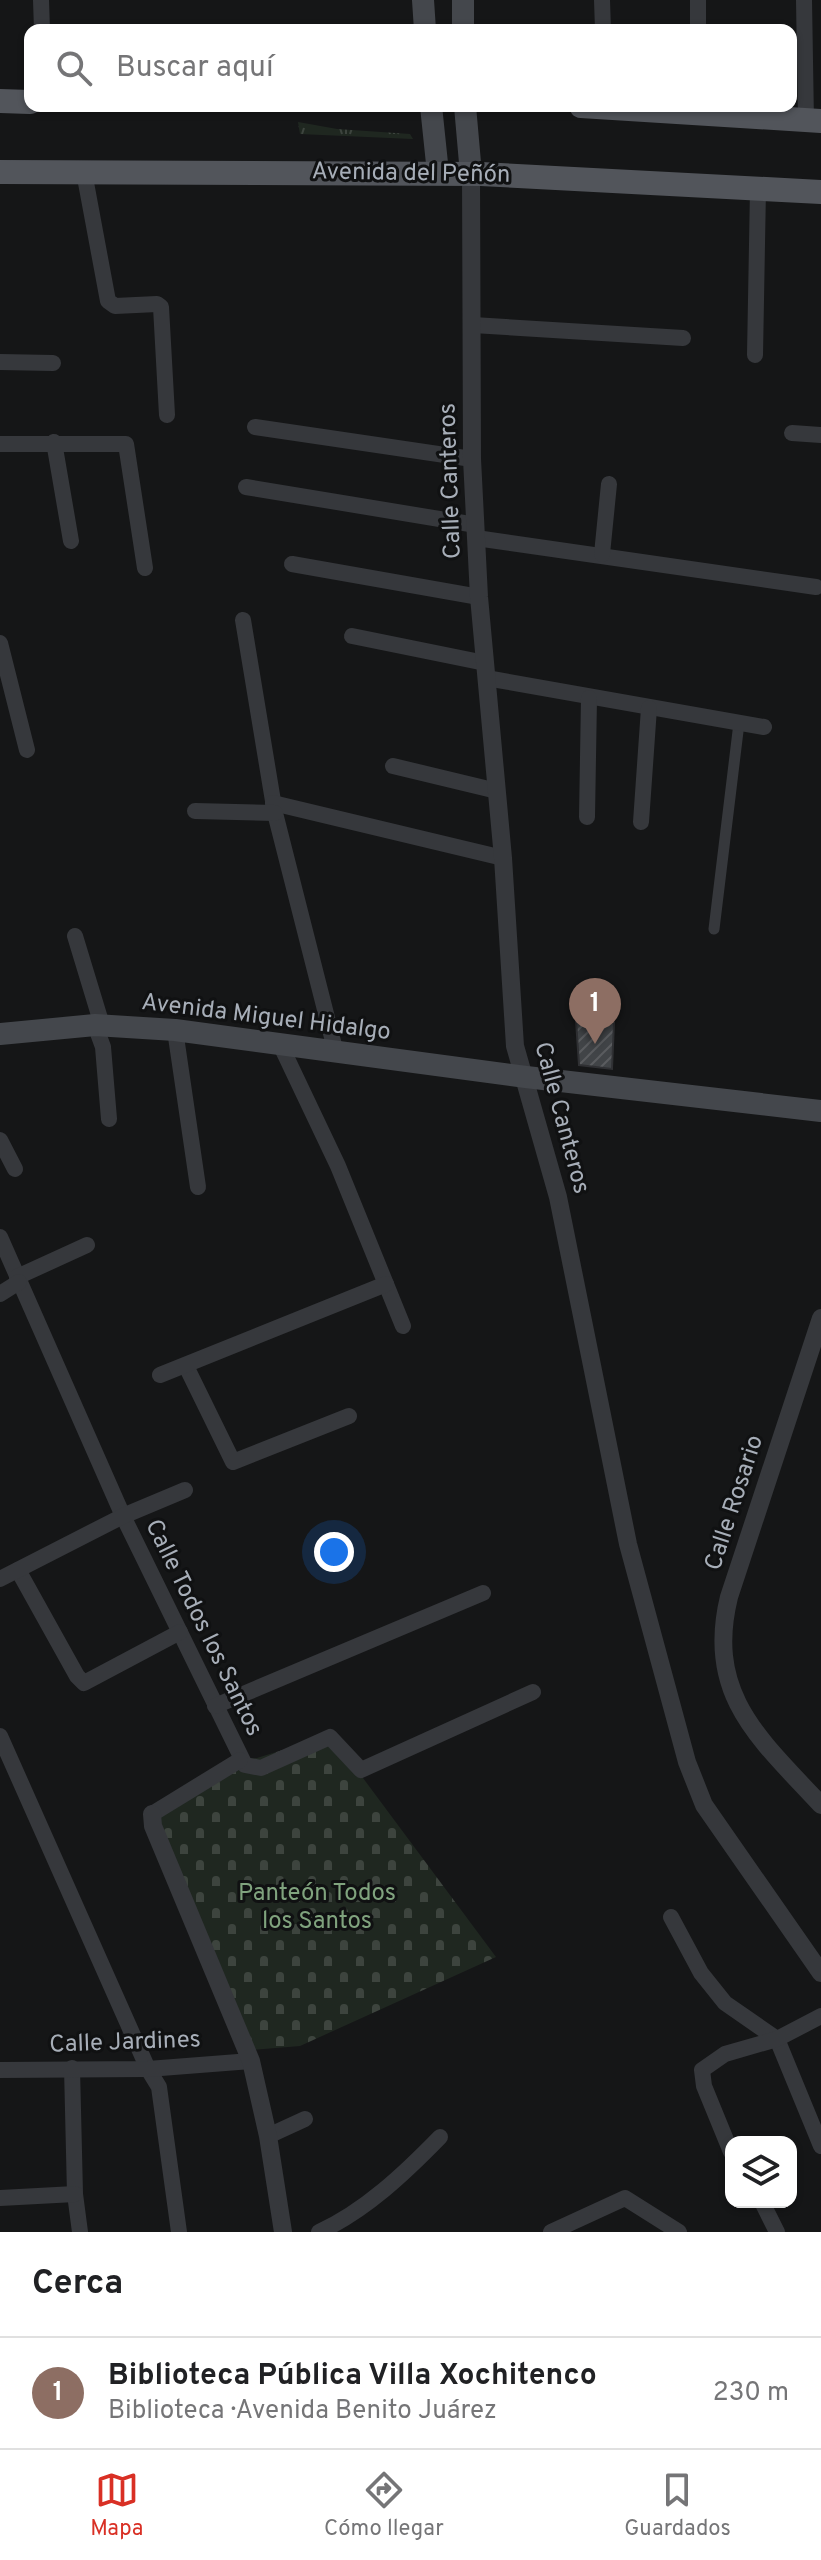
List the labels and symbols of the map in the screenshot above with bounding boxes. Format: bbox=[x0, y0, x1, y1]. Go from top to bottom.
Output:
street label: Avenida del Peñón bbox=[311, 157, 511, 191]
street label: Calle Canteros bbox=[433, 403, 469, 559]
pin: 1 bbox=[569, 978, 621, 1044]
street label: Avenida Miguel Hidalgo bbox=[140, 988, 392, 1048]
street label: Calle Canteros bbox=[526, 1039, 596, 1197]
street label: Calle Rosario bbox=[699, 1432, 771, 1574]
street label: Calle Todos los Santos bbox=[137, 1515, 269, 1741]
your location bbox=[314, 1532, 354, 1572]
park label: Panteón Todos los Santos bbox=[238, 1879, 396, 1937]
street label: Calle Jardines bbox=[49, 2025, 201, 2061]

